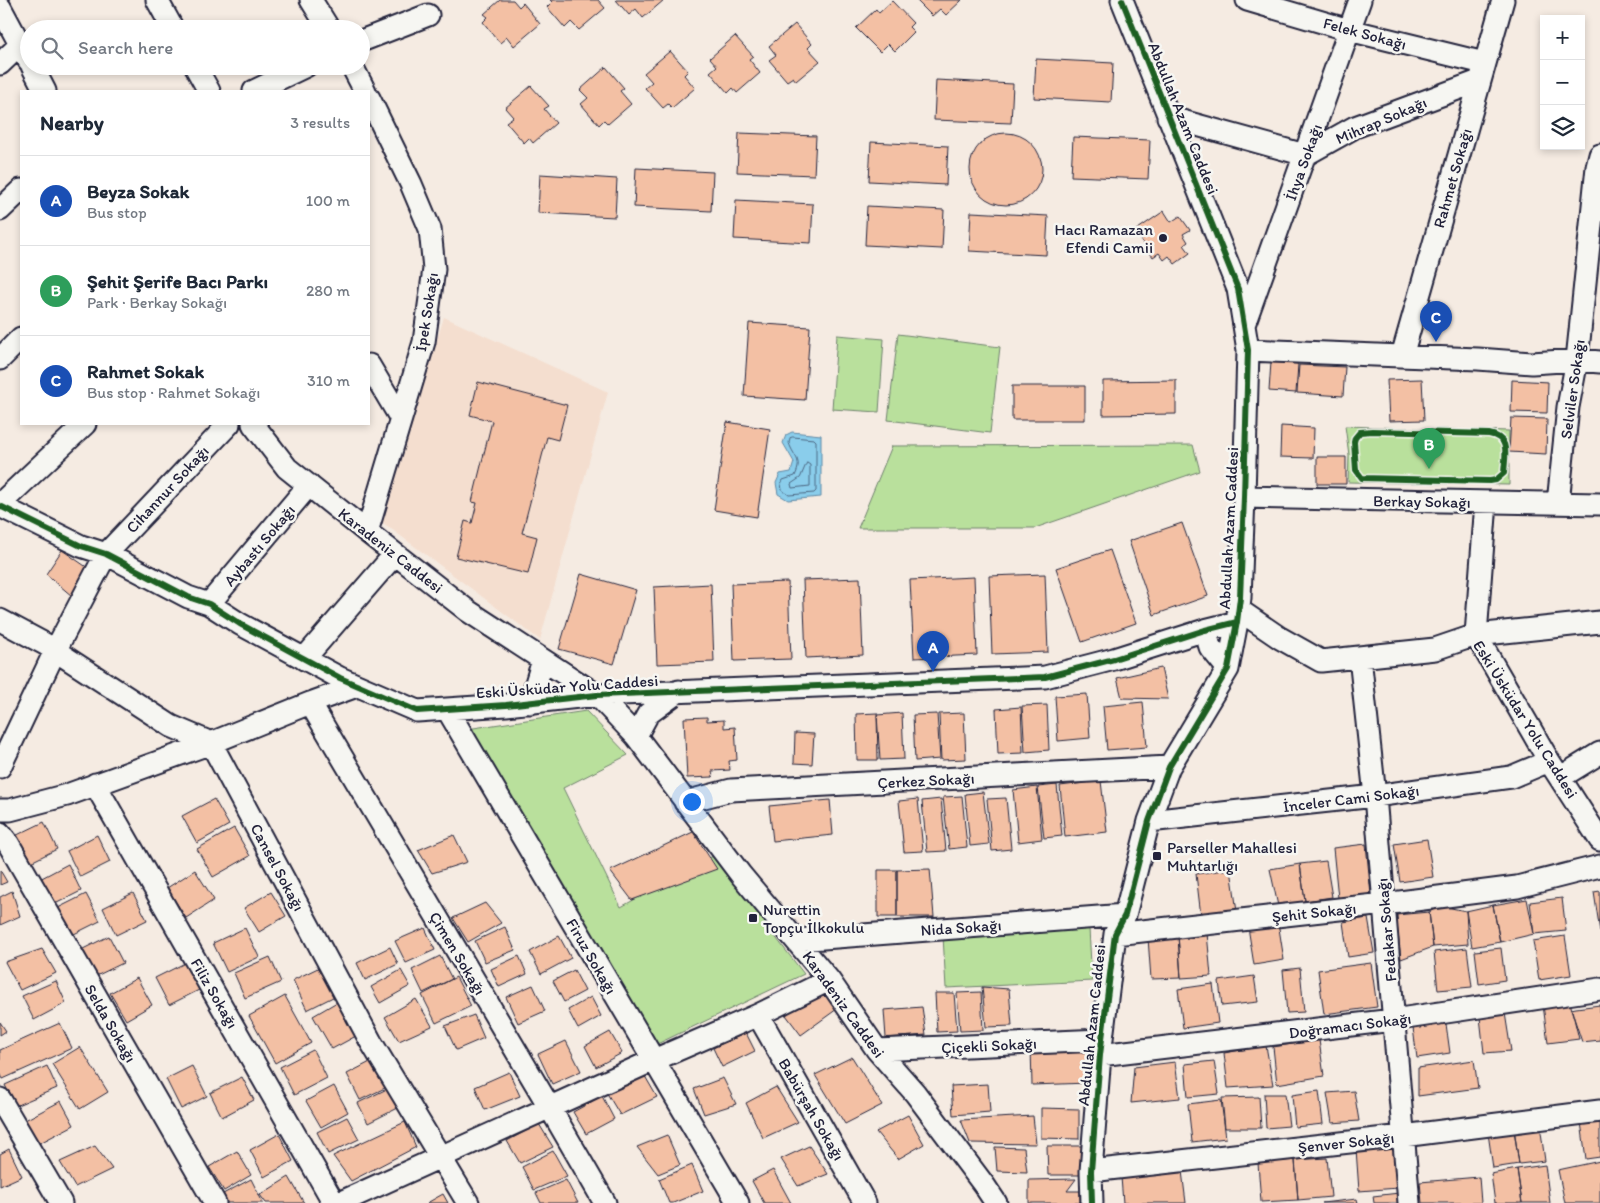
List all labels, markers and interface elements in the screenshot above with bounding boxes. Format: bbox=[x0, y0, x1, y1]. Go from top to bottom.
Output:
street label: Felek Sokağı bbox=[1321, 13, 1409, 54]
map controls bbox=[1540, 15, 1585, 150]
button: + bbox=[1540, 15, 1585, 60]
search box bbox=[20, 20, 370, 75]
icon: search bbox=[38, 34, 66, 62]
text: Search here bbox=[78, 36, 173, 59]
street label: Abdullah Azam Caddesi bbox=[1144, 39, 1223, 197]
button: − bbox=[1540, 60, 1585, 105]
street label: Mihrap Sokağı bbox=[1333, 93, 1430, 148]
button: layers bbox=[1540, 105, 1585, 150]
text: Nearby bbox=[40, 110, 104, 135]
text: 3 results bbox=[290, 113, 350, 132]
street label: İhya Sokağı bbox=[1281, 121, 1326, 203]
street label: Rahmet Sokağı bbox=[1429, 126, 1476, 230]
text: Beyza Sokak bbox=[87, 180, 189, 203]
text: A bbox=[51, 191, 61, 210]
text: 100 m bbox=[306, 191, 350, 210]
text: Bus stop bbox=[87, 203, 147, 222]
place label: Hacı Ramazan Efendi Camii bbox=[1054, 220, 1153, 257]
marker: Hacı Ramazan Efendi Camii bbox=[1157, 232, 1169, 244]
text: Şehit Şerife Bacı Parkı bbox=[87, 270, 268, 293]
street label: İpek Sokağı bbox=[411, 271, 442, 353]
text: B bbox=[51, 281, 61, 300]
text: 280 m bbox=[306, 281, 350, 300]
text: Park · Berkay Sokağı bbox=[87, 293, 227, 312]
pin: C bbox=[1420, 301, 1452, 342]
street label: Selviler Sokağı bbox=[1556, 338, 1589, 440]
text: Rahmet Sokak bbox=[87, 360, 204, 383]
text: C bbox=[51, 371, 61, 390]
text: 310 m bbox=[307, 371, 350, 390]
text: Bus stop · Rahmet Sokağı bbox=[87, 383, 260, 402]
pin: B bbox=[1413, 428, 1445, 469]
street label: Cihannur Sokağı bbox=[122, 442, 213, 537]
street label: Abdullah Azam Caddesi bbox=[1215, 446, 1242, 610]
street label: Berkay Sokağı bbox=[1373, 491, 1471, 512]
street label: Aybastı Sokağı bbox=[220, 501, 299, 590]
street label: Karadeniz Caddesi bbox=[335, 504, 447, 597]
pin: A bbox=[917, 631, 949, 672]
street label: Eski Üsküdar Yolu Caddesi bbox=[1469, 637, 1582, 802]
street label: Eski Üsküdar Yolu Caddesi bbox=[475, 671, 659, 702]
street label: Çerkez Sokağı bbox=[877, 768, 975, 793]
street label: İnceler Cami Sokağı bbox=[1282, 781, 1420, 816]
your location bbox=[679, 789, 705, 815]
street label: Cansel Sokağı bbox=[247, 820, 309, 914]
place label: Parseller Mahallesi Muhtarlığı bbox=[1167, 838, 1297, 875]
marker: Parseller Mahallesi Muhtarlığı bbox=[1151, 850, 1163, 862]
street label: Fedakar Sokağı bbox=[1372, 877, 1400, 983]
street label: Şehit Sokağı bbox=[1271, 899, 1357, 926]
place label: Nurettin Topçu İlkokulu bbox=[763, 900, 864, 937]
street label: Çimen Sokağı bbox=[425, 908, 490, 998]
marker: Nurettin Topçu İlkokulu bbox=[747, 912, 759, 924]
street label: Firuz Sokağı bbox=[562, 915, 621, 998]
street label: Nida Sokağı bbox=[920, 915, 1002, 940]
street label: Abdullah Azam Caddesi bbox=[1074, 943, 1109, 1107]
street label: Karadeniz Caddesi bbox=[798, 947, 889, 1061]
street label: Filiz Sokağı bbox=[187, 955, 242, 1032]
street label: Selda Sokağı bbox=[81, 981, 141, 1066]
street label: Doğramacı Sokağı bbox=[1288, 1009, 1412, 1042]
street label: Çiçekli Sokağı bbox=[941, 1034, 1037, 1057]
street label: Babürşah Sokağı bbox=[775, 1055, 849, 1164]
street label: Şenver Sokağı bbox=[1297, 1128, 1395, 1157]

